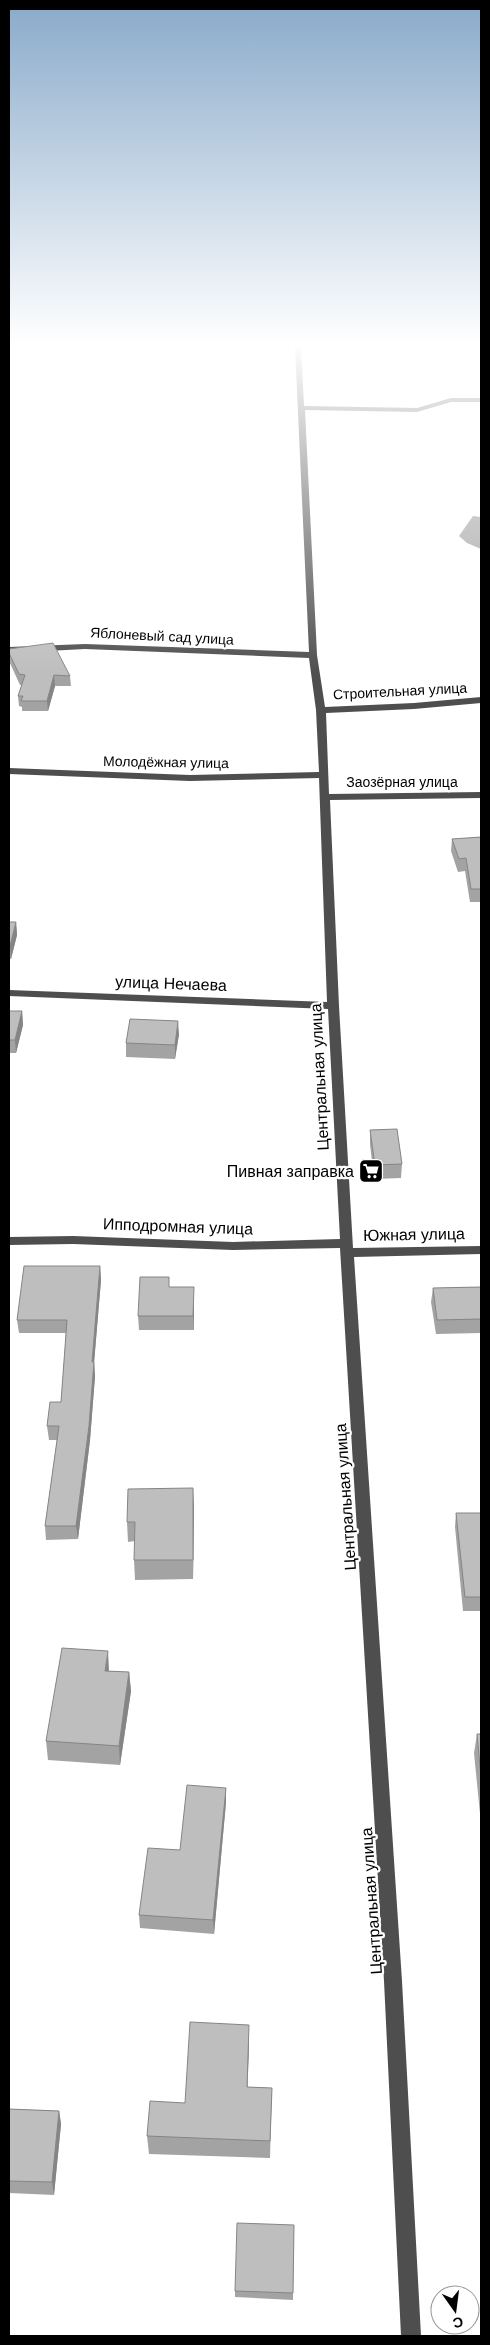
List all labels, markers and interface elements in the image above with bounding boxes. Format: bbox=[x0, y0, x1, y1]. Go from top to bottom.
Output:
street label: Яблоневый сад улица bbox=[90, 624, 234, 648]
street label: Строительная улица bbox=[332, 679, 468, 703]
street label: Молодёжная улица bbox=[103, 753, 229, 771]
street label: Заозёрная улица bbox=[346, 774, 458, 790]
street label: улица Нечаева bbox=[115, 973, 227, 994]
street label: Центральная улица bbox=[307, 1003, 332, 1151]
supermarket icon: Пивная заправка bbox=[358, 1158, 384, 1184]
place label: Пивная заправка bbox=[227, 1163, 354, 1180]
street label: Ипподромная улица bbox=[103, 1215, 253, 1238]
street label: Южная улица bbox=[363, 1225, 465, 1244]
street label: Центральная улица bbox=[332, 1423, 359, 1571]
street label: Центральная улица bbox=[358, 1827, 385, 1975]
north arrow bbox=[430, 2285, 480, 2335]
text: С bbox=[451, 2314, 465, 2332]

